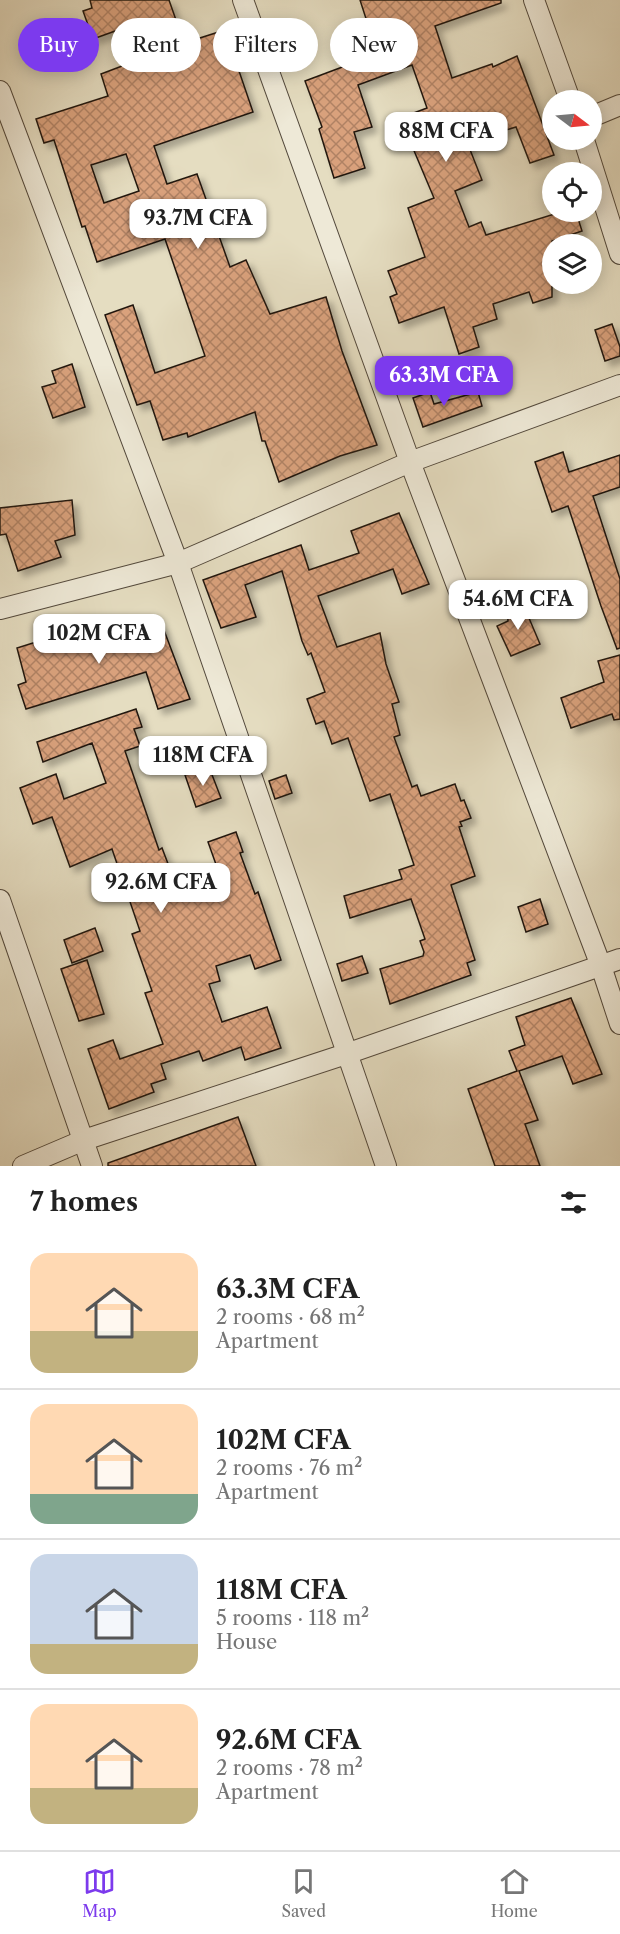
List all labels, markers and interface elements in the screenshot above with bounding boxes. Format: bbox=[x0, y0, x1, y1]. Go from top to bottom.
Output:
chip: Buy bbox=[18, 18, 99, 72]
chip: Rent bbox=[111, 18, 201, 72]
chip: Filters bbox=[213, 18, 318, 72]
chip: New bbox=[330, 18, 418, 72]
north arrow bbox=[542, 90, 602, 150]
map controls bbox=[542, 90, 602, 294]
pin: 88M CFA bbox=[391, 112, 501, 163]
text: 88M CFA bbox=[399, 119, 493, 143]
button: locate bbox=[542, 162, 602, 222]
pin: 93.7M CFA bbox=[129, 199, 267, 250]
text: 93.7M CFA bbox=[143, 206, 253, 230]
button: layers bbox=[542, 234, 602, 294]
pin: 63.3M CFA bbox=[375, 356, 513, 407]
text: 63.3M CFA bbox=[389, 363, 499, 387]
pin: 54.6M CFA bbox=[449, 580, 587, 631]
text: 54.6M CFA bbox=[463, 587, 573, 611]
pin: 102M CFA bbox=[37, 614, 161, 665]
text: 102M CFA bbox=[47, 621, 151, 645]
pin: 118M CFA bbox=[141, 736, 265, 787]
text: 118M CFA bbox=[153, 743, 253, 767]
pin: 92.6M CFA bbox=[92, 863, 230, 914]
text: 92.6M CFA bbox=[105, 870, 217, 894]
text: 7 homes bbox=[30, 1186, 138, 1218]
icon: filters bbox=[557, 1186, 590, 1219]
text: 63.3M CFA bbox=[216, 1273, 359, 1305]
icon: home bbox=[78, 1277, 150, 1349]
text: 2 rooms · 68 m² bbox=[216, 1305, 365, 1329]
text: Apartment bbox=[216, 1329, 319, 1353]
text: 102M CFA bbox=[216, 1424, 351, 1456]
icon: home bbox=[78, 1428, 150, 1500]
text: 2 rooms · 76 m² bbox=[216, 1456, 362, 1480]
text: Apartment bbox=[216, 1480, 319, 1504]
text: 118M CFA bbox=[216, 1574, 347, 1606]
icon: home bbox=[78, 1578, 150, 1650]
text: 5 rooms · 118 m² bbox=[216, 1606, 369, 1630]
text: House bbox=[216, 1630, 277, 1654]
text: 92.6M CFA bbox=[216, 1724, 361, 1756]
icon: home bbox=[78, 1728, 150, 1800]
text: 2 rooms · 78 m² bbox=[216, 1756, 363, 1780]
text: Apartment bbox=[216, 1780, 319, 1804]
tab: Map bbox=[82, 1865, 117, 1921]
tab: Saved bbox=[281, 1865, 326, 1921]
tab: Home bbox=[491, 1865, 538, 1921]

